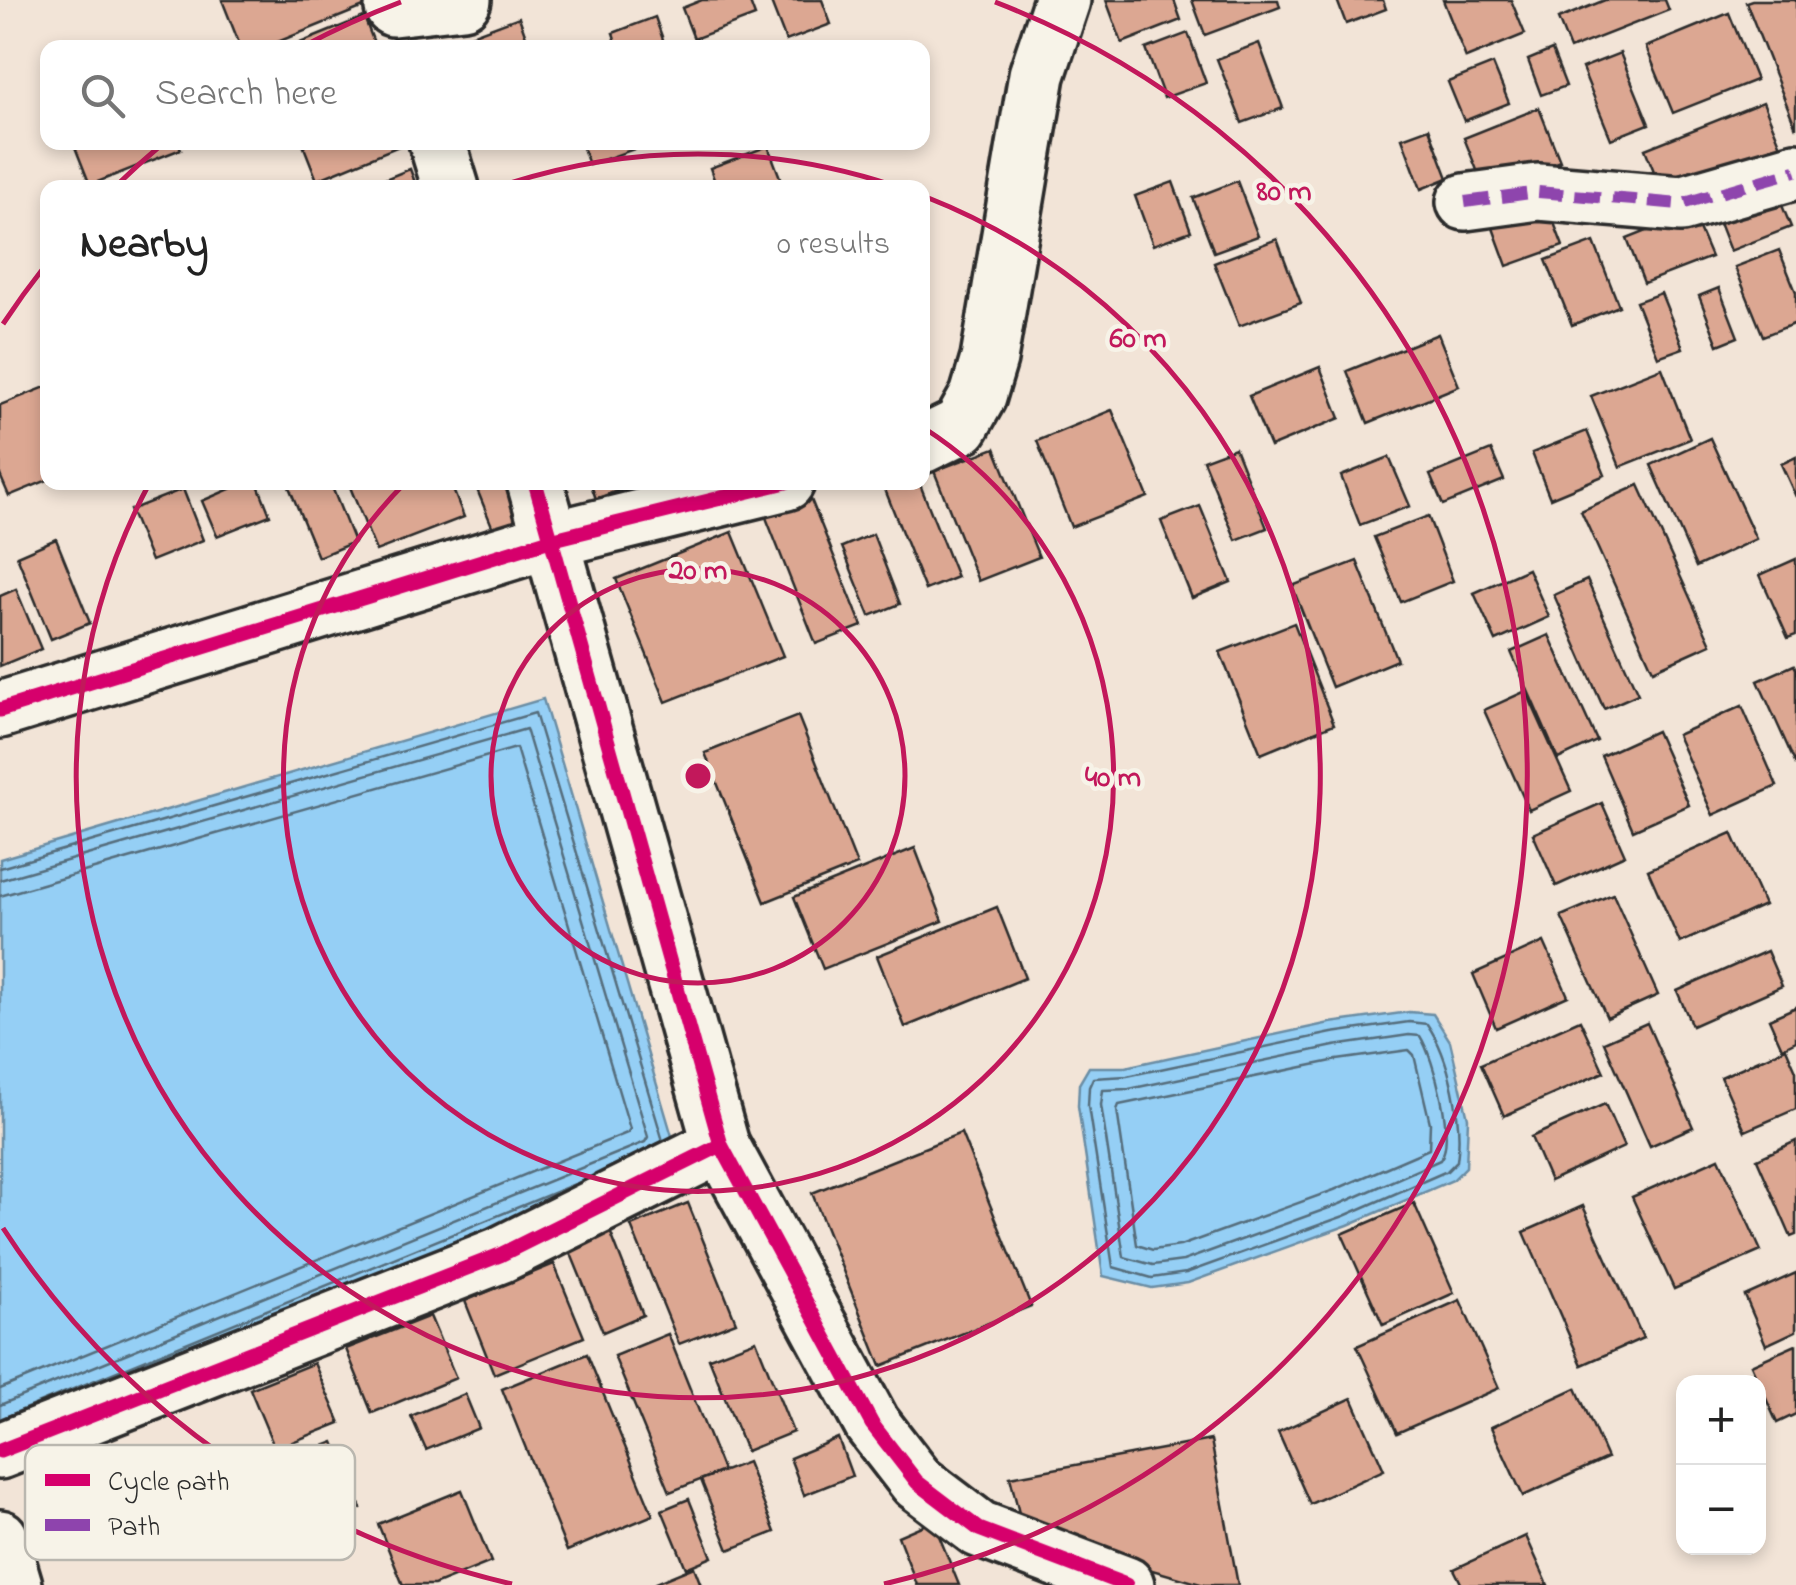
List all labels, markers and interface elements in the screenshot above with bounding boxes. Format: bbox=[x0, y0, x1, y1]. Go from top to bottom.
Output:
search box bbox=[40, 40, 930, 150]
text: Search here bbox=[155, 67, 337, 123]
icon: search bbox=[75, 68, 130, 123]
text: 80 m bbox=[1257, 171, 1312, 215]
text: Nearby bbox=[80, 215, 208, 276]
text: 0 results bbox=[777, 222, 890, 269]
text: 60 m bbox=[1110, 318, 1166, 362]
text: 20 m bbox=[668, 550, 727, 594]
text: 40 m bbox=[1085, 757, 1141, 801]
centre of rings bbox=[680, 758, 716, 794]
map controls bbox=[1676, 1375, 1766, 1555]
button: + bbox=[1676, 1375, 1766, 1465]
legend bbox=[25, 1445, 355, 1560]
text: Cycle path bbox=[108, 1463, 230, 1504]
button: − bbox=[1676, 1465, 1766, 1555]
text: Path bbox=[108, 1508, 160, 1549]

